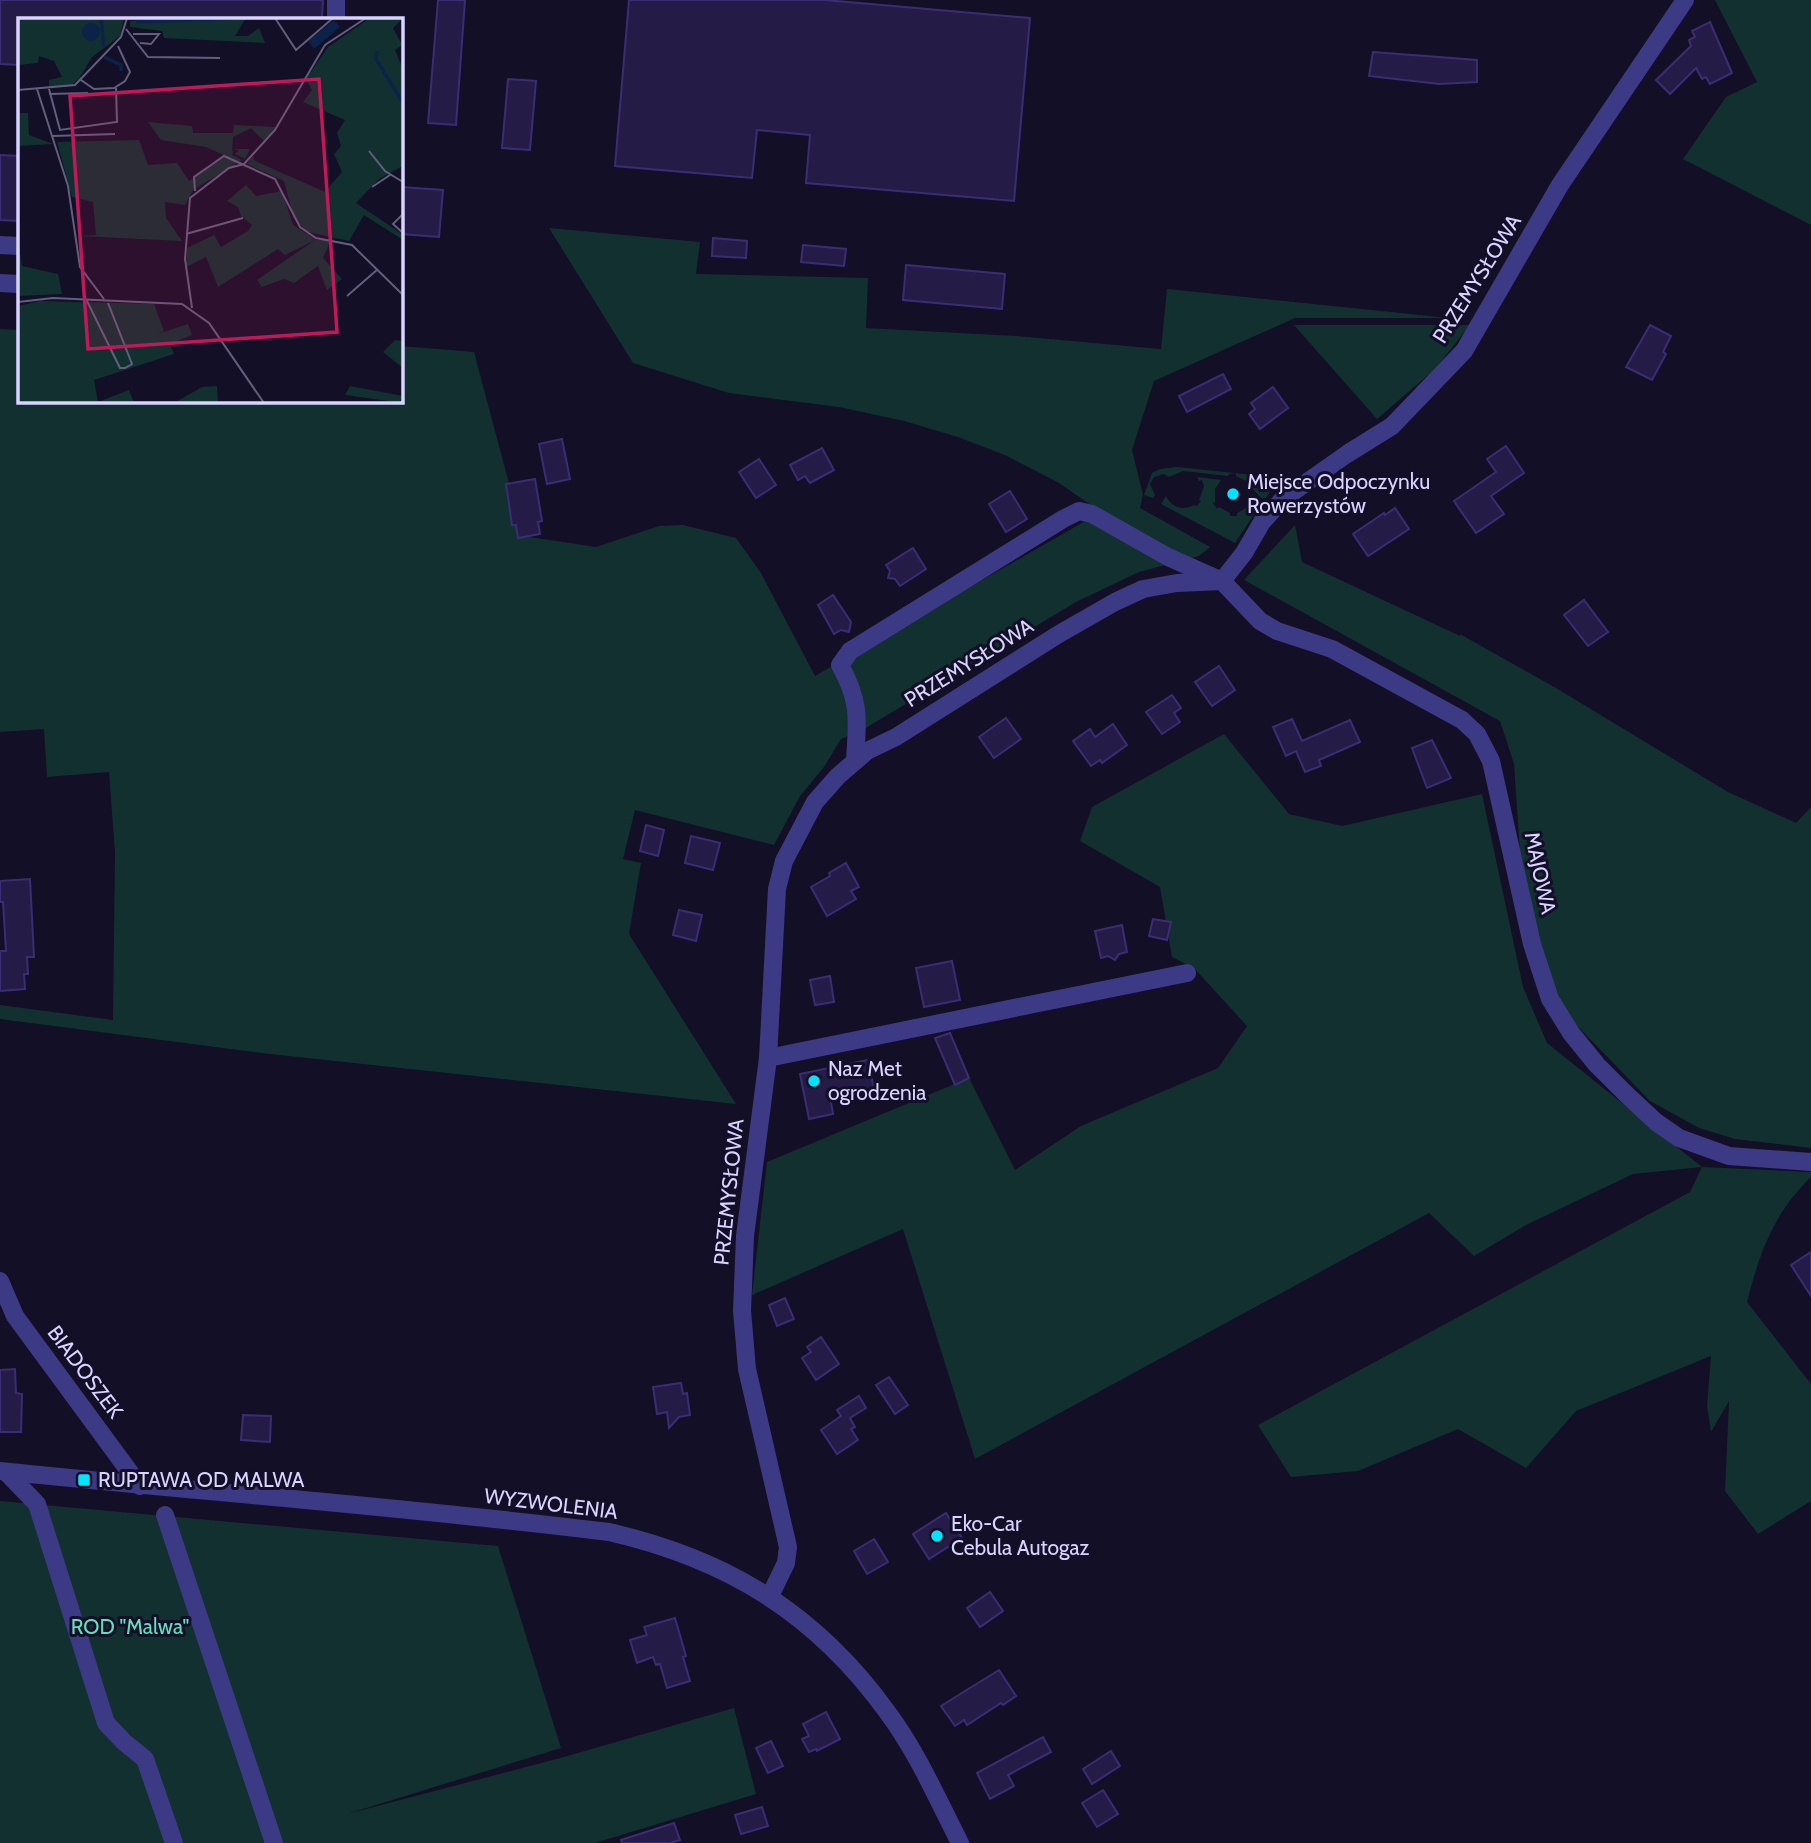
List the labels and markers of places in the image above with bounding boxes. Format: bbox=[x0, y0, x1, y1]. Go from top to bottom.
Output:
place label: Miejsce Odpoczynku Rowerzystów bbox=[1247, 469, 1430, 518]
marker: Miejsce Odpoczynku Rowerzystów bbox=[1225, 486, 1241, 502]
place label: Naz Met ogrodzenia bbox=[828, 1056, 926, 1105]
marker: Naz Met ogrodzenia bbox=[806, 1073, 822, 1089]
place label: RUPTAWA OD MALWA bbox=[98, 1467, 304, 1492]
marker: RUPTAWA OD MALWA bbox=[76, 1472, 92, 1488]
place label: Eko-Car Cebula Autogaz bbox=[951, 1511, 1090, 1560]
marker: Eko-Car Cebula Autogaz bbox=[929, 1528, 945, 1544]

